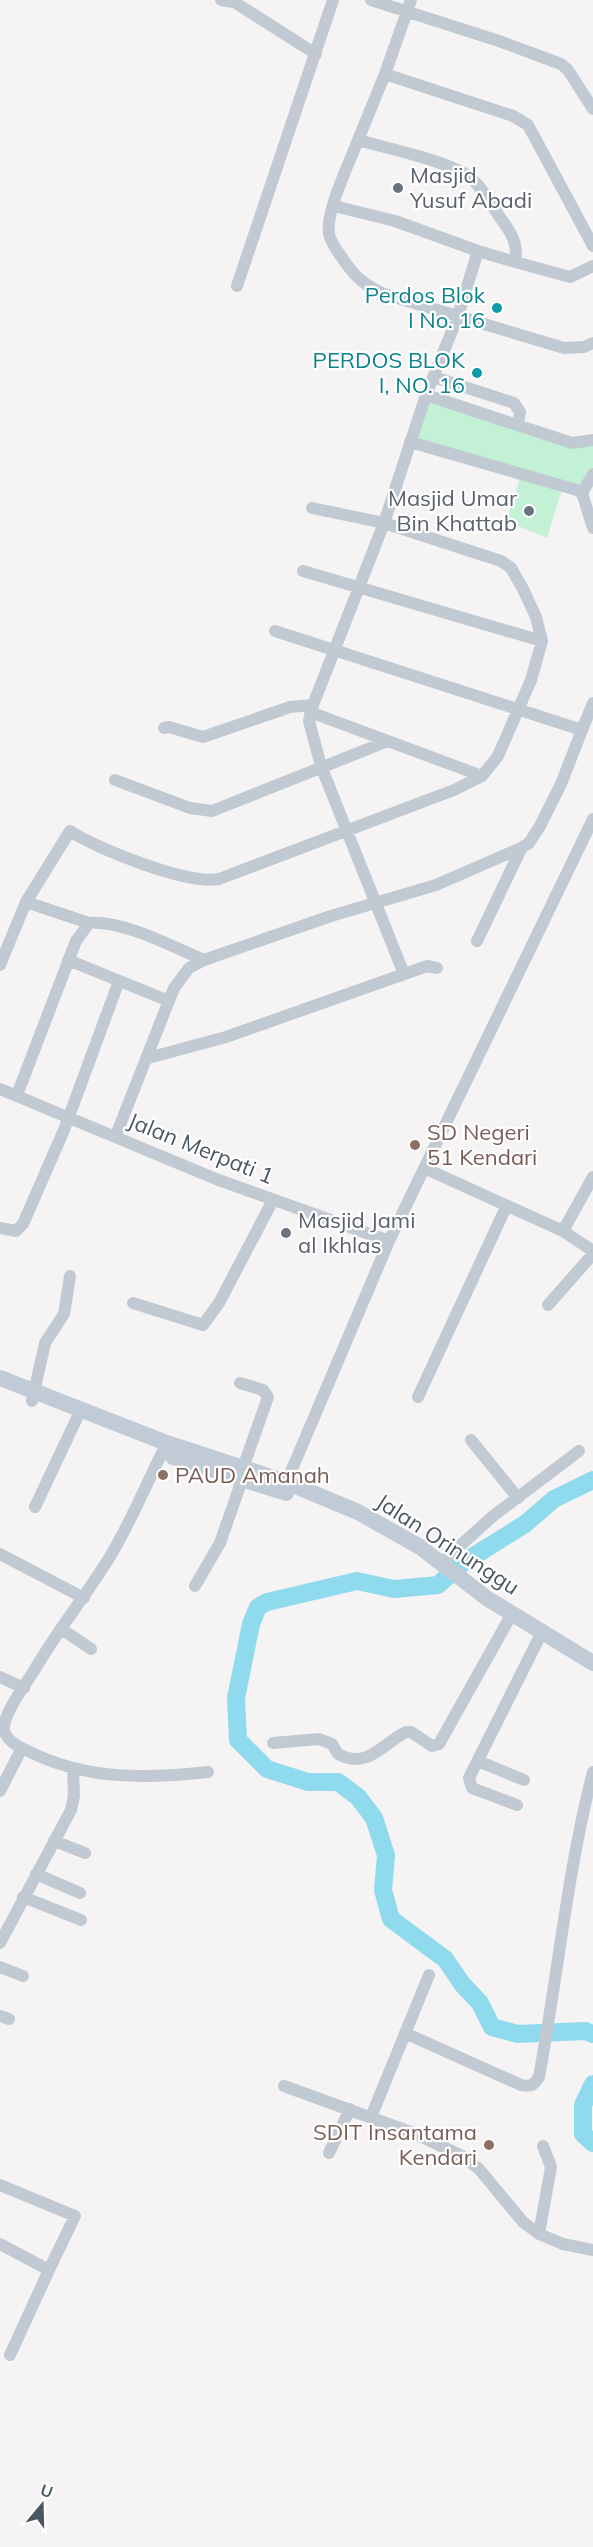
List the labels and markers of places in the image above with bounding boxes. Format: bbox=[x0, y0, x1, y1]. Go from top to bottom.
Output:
place label: Masjid Yusuf Abadi bbox=[409, 161, 532, 214]
marker: Masjid Yusuf Abadi bbox=[391, 181, 405, 195]
place label: Perdos Blok I No. 16 bbox=[365, 281, 486, 334]
marker: Perdos Blok I No. 16 bbox=[490, 301, 504, 315]
place label: PERDOS BLOK I, NO. 16 bbox=[313, 346, 466, 399]
marker: PERDOS BLOK I, NO. 16 bbox=[470, 366, 484, 380]
place label: Masjid Umar Bin Khattab bbox=[388, 484, 517, 537]
marker: Masjid Umar Bin Khattab bbox=[522, 504, 536, 518]
place label: SD Negeri 51 Kendari bbox=[427, 1118, 537, 1171]
marker: SD Negeri 51 Kendari bbox=[408, 1138, 422, 1152]
place label: Masjid Jami al Ikhlas bbox=[298, 1206, 415, 1259]
marker: Masjid Jami al Ikhlas bbox=[279, 1226, 293, 1240]
place label: PAUD Amanah bbox=[175, 1461, 330, 1489]
marker: PAUD Amanah bbox=[156, 1468, 170, 1482]
place label: SDIT Insantama Kendari bbox=[313, 2118, 477, 2171]
marker: SDIT Insantama Kendari bbox=[482, 2138, 496, 2152]

